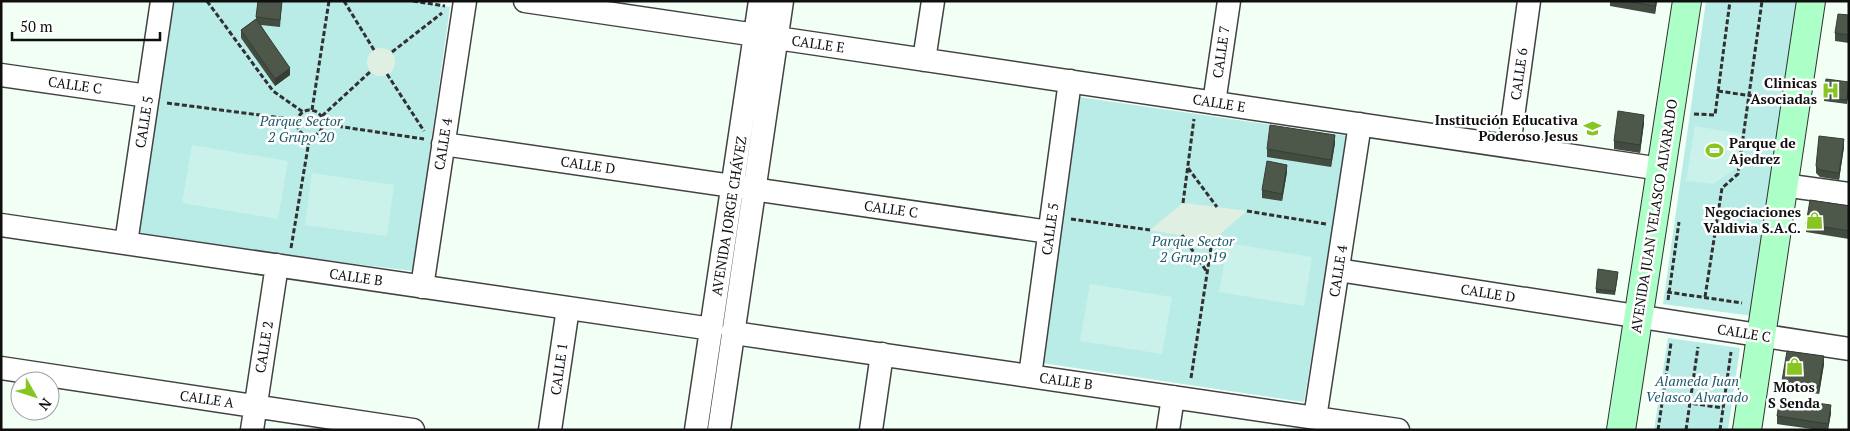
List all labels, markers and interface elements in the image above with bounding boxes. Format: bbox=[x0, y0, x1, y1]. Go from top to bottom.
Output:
scale bar bbox=[12, 10, 160, 42]
text: 50 m bbox=[20, 16, 53, 36]
street label: CALLE 7 bbox=[1207, 25, 1234, 79]
street label: CALLE E bbox=[790, 30, 846, 57]
street label: CALLE 6 bbox=[1505, 46, 1532, 101]
street label: CALLE C bbox=[47, 71, 103, 98]
place label: Clinicas Asociadas bbox=[1750, 73, 1817, 108]
hospital icon: Clinicas Asociadas bbox=[1821, 81, 1841, 101]
street label: CALLE E bbox=[1191, 89, 1247, 116]
street label: CALLE 5 bbox=[130, 94, 157, 149]
street label: AVENIDA JUAN VELASCO ALVARADO bbox=[1626, 97, 1681, 334]
place label: Institución Educativa Poderoso Jesus bbox=[1435, 110, 1578, 145]
park label: Parque Sector 2 Grupo 20 bbox=[259, 111, 343, 146]
street label: CALLE 4 bbox=[429, 116, 456, 171]
school or university icon: Institución Educativa Poderoso Jesus bbox=[1582, 118, 1602, 138]
place label: Parque de Ajedrez bbox=[1729, 133, 1796, 168]
street label: AVENIDA JORGE CHÁVEZ bbox=[707, 135, 751, 297]
sports icon: Parque de Ajedrez bbox=[1705, 141, 1725, 161]
street label: CALLE D bbox=[559, 151, 617, 178]
street label: CALLE C bbox=[863, 195, 919, 222]
street label: CALLE 5 bbox=[1036, 202, 1063, 256]
place label: Negociaciones Valdivia S.A.C. bbox=[1703, 202, 1801, 237]
shop icon: Negociaciones Valdivia S.A.C. bbox=[1805, 210, 1825, 230]
park label: Parque Sector 2 Grupo 19 bbox=[1151, 231, 1235, 266]
street label: CALLE 4 bbox=[1324, 243, 1351, 298]
street label: CALLE B bbox=[328, 263, 384, 290]
street label: CALLE D bbox=[1459, 279, 1517, 306]
street label: CALLE 2 bbox=[250, 319, 277, 374]
street label: CALLE C bbox=[1716, 319, 1772, 346]
street label: CALLE 1 bbox=[545, 342, 572, 396]
shop icon: Motos S Senda bbox=[1784, 357, 1804, 377]
street label: CALLE B bbox=[1038, 367, 1094, 394]
north arrow bbox=[10, 371, 60, 421]
park label: Alameda Juan Velasco Alvarado bbox=[1646, 371, 1748, 406]
place label: Motos S Senda bbox=[1768, 377, 1820, 412]
street label: CALLE A bbox=[179, 385, 236, 412]
text: N bbox=[35, 394, 56, 415]

